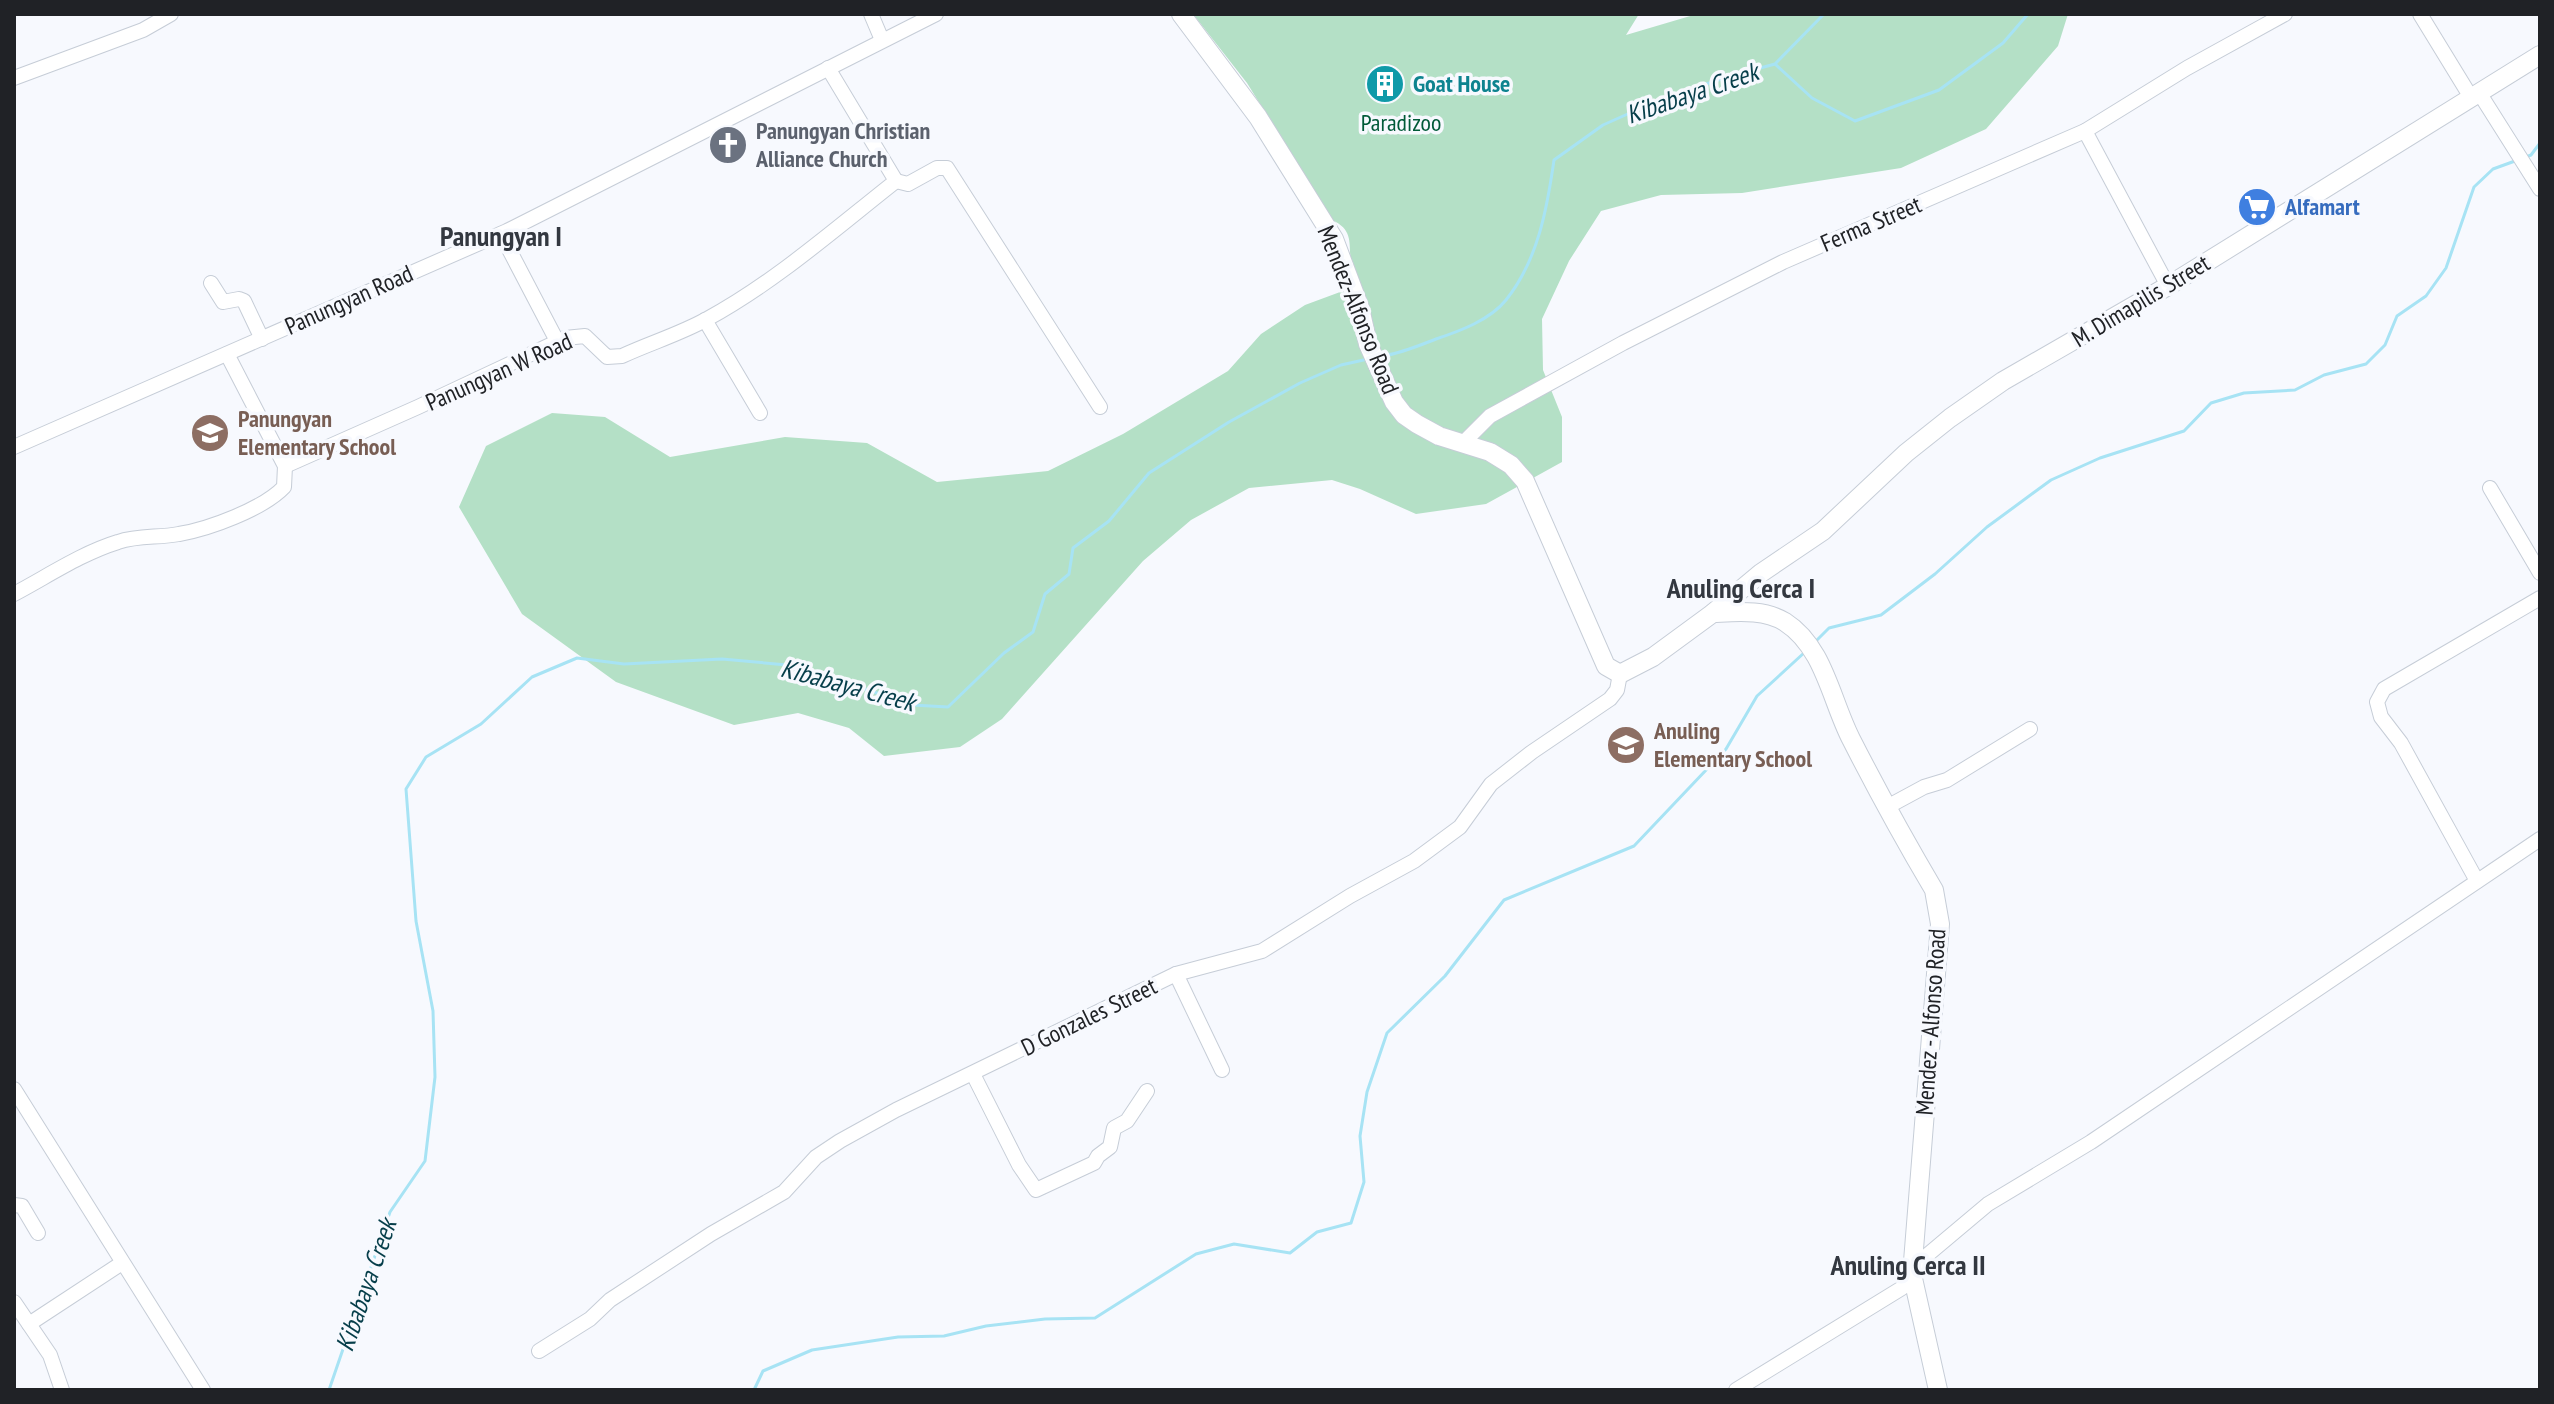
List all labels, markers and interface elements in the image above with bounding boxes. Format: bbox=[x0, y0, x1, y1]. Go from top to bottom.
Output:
water label: Kibabaya Creek bbox=[1621, 54, 1765, 131]
building icon: Goat House bbox=[1364, 63, 1406, 105]
place label: Goat House bbox=[1413, 68, 1510, 99]
park label: Paradizoo bbox=[1361, 107, 1441, 138]
place label: Panungyan Christian Alliance Church bbox=[755, 115, 930, 174]
church icon: Panungyan Christian Alliance Church bbox=[707, 124, 749, 166]
supermarket icon: Alfamart bbox=[2236, 186, 2278, 228]
street label: Ferma Street bbox=[1816, 188, 1926, 259]
place label: Alfamart bbox=[2284, 191, 2360, 222]
district label: Panungyan I bbox=[440, 217, 562, 254]
street label: Mendez-Alfonso Road bbox=[1311, 221, 1406, 399]
street label: M. Dimapilis Street bbox=[2066, 247, 2216, 354]
street label: Panungyan Road bbox=[280, 258, 418, 342]
street label: Panungyan W Road bbox=[421, 325, 577, 418]
place label: Panungyan Elementary School bbox=[238, 403, 396, 462]
school or university icon: Panungyan Elementary School bbox=[189, 412, 231, 454]
district label: Anuling Cerca I bbox=[1666, 569, 1815, 606]
water label: Kibabaya Creek bbox=[777, 651, 922, 719]
place label: Anuling Elementary School bbox=[1653, 715, 1812, 774]
school or university icon: Anuling Elementary School bbox=[1605, 724, 1647, 766]
street label: Mendez - Alfonso Road bbox=[1909, 928, 1952, 1116]
street label: D Gonzales Street bbox=[1016, 970, 1162, 1063]
water label: Kibabaya Creek bbox=[328, 1212, 404, 1355]
district label: Anuling Cerca II bbox=[1829, 1246, 1986, 1283]

